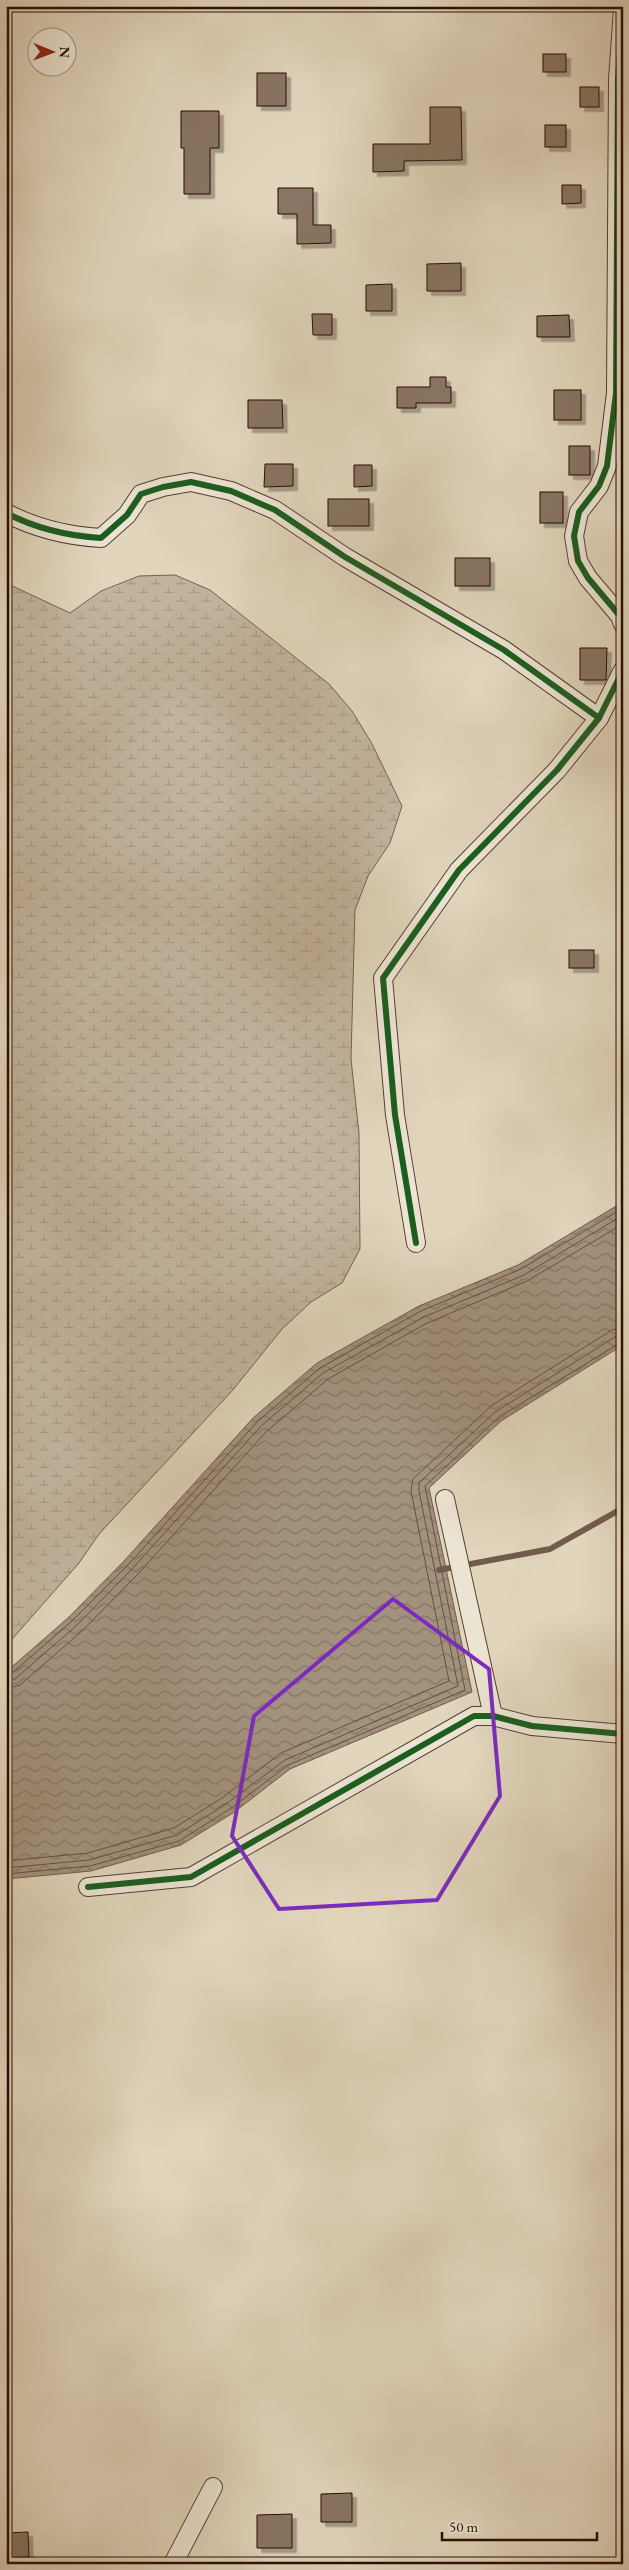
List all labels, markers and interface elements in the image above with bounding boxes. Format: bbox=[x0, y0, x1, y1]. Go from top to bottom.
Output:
north arrow bbox=[28, 28, 78, 78]
text: N bbox=[56, 46, 74, 59]
scale bar bbox=[442, 2510, 596, 2542]
text: 50 m bbox=[449, 2517, 478, 2536]

